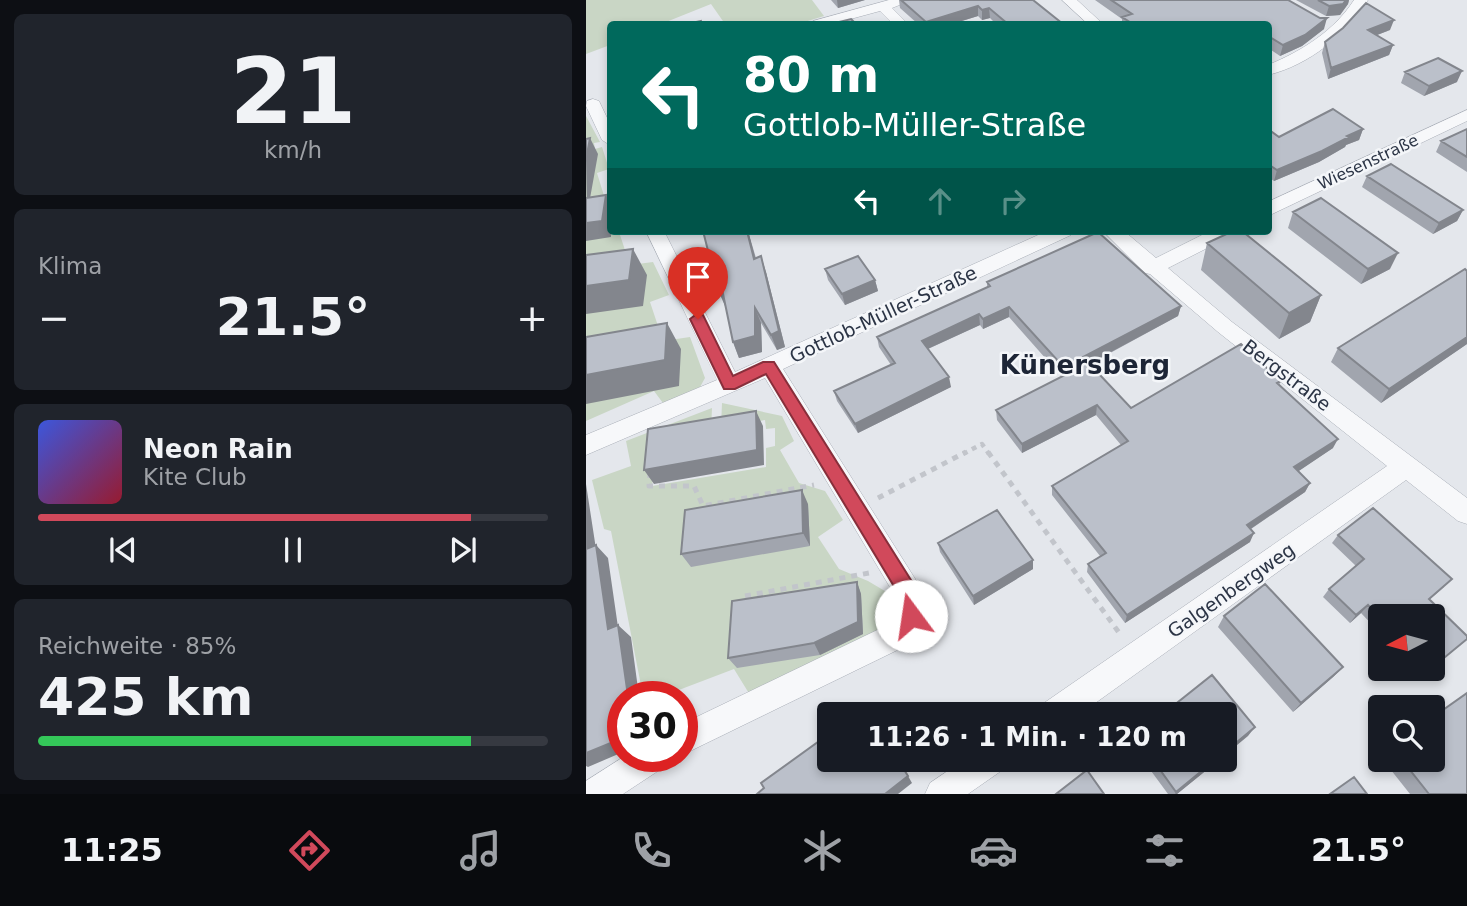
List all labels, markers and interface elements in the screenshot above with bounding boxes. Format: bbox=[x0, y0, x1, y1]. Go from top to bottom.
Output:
text: 21 bbox=[230, 39, 356, 144]
text: 80 m bbox=[743, 47, 879, 104]
icon: left bbox=[628, 49, 719, 140]
text: Gottlob-Müller-Straße bbox=[743, 106, 1086, 144]
street label: Wiesenstraße bbox=[1315, 130, 1421, 194]
text: km/h bbox=[264, 137, 322, 163]
icon: left bbox=[848, 182, 886, 220]
icon: ahead bbox=[921, 182, 959, 220]
icon: right bbox=[994, 182, 1032, 220]
pin bbox=[668, 247, 728, 319]
text: Klima bbox=[38, 253, 102, 279]
icon: arrive bbox=[679, 258, 717, 296]
street label: Gottlob-Müller-Straße bbox=[786, 261, 980, 367]
text: 21.5° bbox=[216, 287, 370, 347]
text: − bbox=[38, 296, 70, 340]
text: + bbox=[516, 296, 548, 340]
street label: Bergstraße bbox=[1239, 335, 1335, 415]
district label: Künersberg bbox=[1000, 350, 1170, 380]
text: Neon Rain bbox=[143, 434, 293, 464]
text: Kite Club bbox=[143, 464, 247, 490]
icon: previous bbox=[104, 531, 142, 569]
icon: pause bbox=[274, 531, 312, 569]
icon: next bbox=[444, 531, 482, 569]
street label: Galgenbergweg bbox=[1163, 538, 1299, 642]
position arrow bbox=[874, 579, 948, 653]
north arrow bbox=[1368, 604, 1445, 681]
map controls bbox=[1368, 604, 1445, 772]
text: Reichweite · 85% bbox=[38, 633, 236, 659]
text: 425 km bbox=[38, 667, 253, 727]
speed limit sign: 30 bbox=[607, 681, 698, 772]
button: search bbox=[1368, 695, 1445, 772]
text: 11:26 · 1 Min. · 120 m bbox=[867, 722, 1187, 752]
icon: directions bbox=[285, 826, 334, 875]
icon: music bbox=[456, 826, 505, 875]
icon: phone bbox=[627, 826, 676, 875]
icon: climate bbox=[798, 826, 847, 875]
icon: car bbox=[969, 826, 1018, 875]
icon: filters bbox=[1140, 826, 1189, 875]
text: 11:25 bbox=[61, 831, 163, 869]
text: 21.5° bbox=[1311, 831, 1406, 869]

